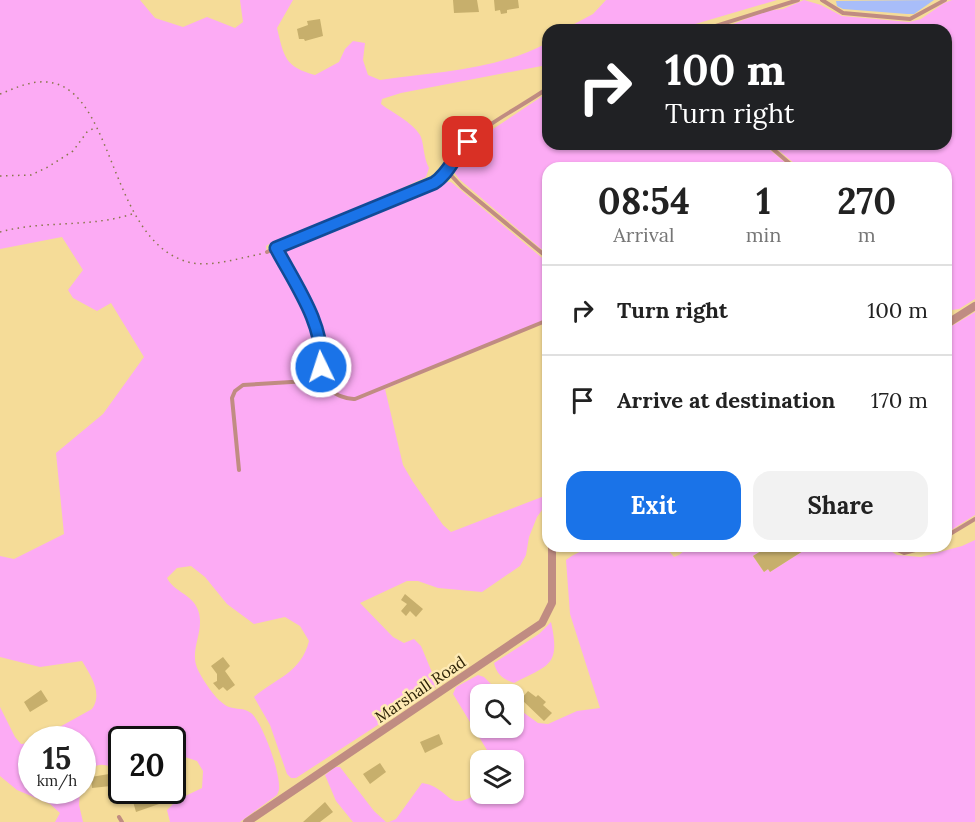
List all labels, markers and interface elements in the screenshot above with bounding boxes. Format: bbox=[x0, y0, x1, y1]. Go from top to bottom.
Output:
text: 100 m bbox=[665, 43, 785, 97]
icon: right bbox=[566, 48, 644, 126]
text: Turn right bbox=[665, 96, 794, 130]
pin bbox=[442, 116, 493, 167]
icon: arrive bbox=[451, 125, 484, 158]
text: 08:54 bbox=[598, 178, 690, 224]
text: 1 bbox=[756, 178, 771, 224]
text: 270 bbox=[837, 178, 896, 224]
text: Arrival bbox=[613, 222, 674, 247]
text: min bbox=[746, 222, 781, 247]
text: m bbox=[858, 222, 876, 247]
icon: right bbox=[566, 294, 599, 327]
text: Turn right bbox=[617, 296, 728, 324]
text: 100 m bbox=[867, 296, 928, 324]
position arrow bbox=[289, 335, 353, 399]
icon: arrive bbox=[566, 384, 599, 417]
text: Arrive at destination bbox=[617, 386, 835, 414]
text: 170 m bbox=[871, 386, 928, 414]
button: Exit bbox=[566, 471, 741, 540]
button: Share bbox=[753, 471, 928, 540]
street label: Marshall Road bbox=[371, 651, 470, 727]
map controls bbox=[470, 684, 524, 804]
button: search bbox=[470, 684, 524, 738]
speed limit sign: 20 bbox=[108, 726, 186, 804]
text: 15 bbox=[43, 739, 71, 777]
button: layers bbox=[470, 750, 524, 804]
text: km/h bbox=[37, 771, 77, 790]

